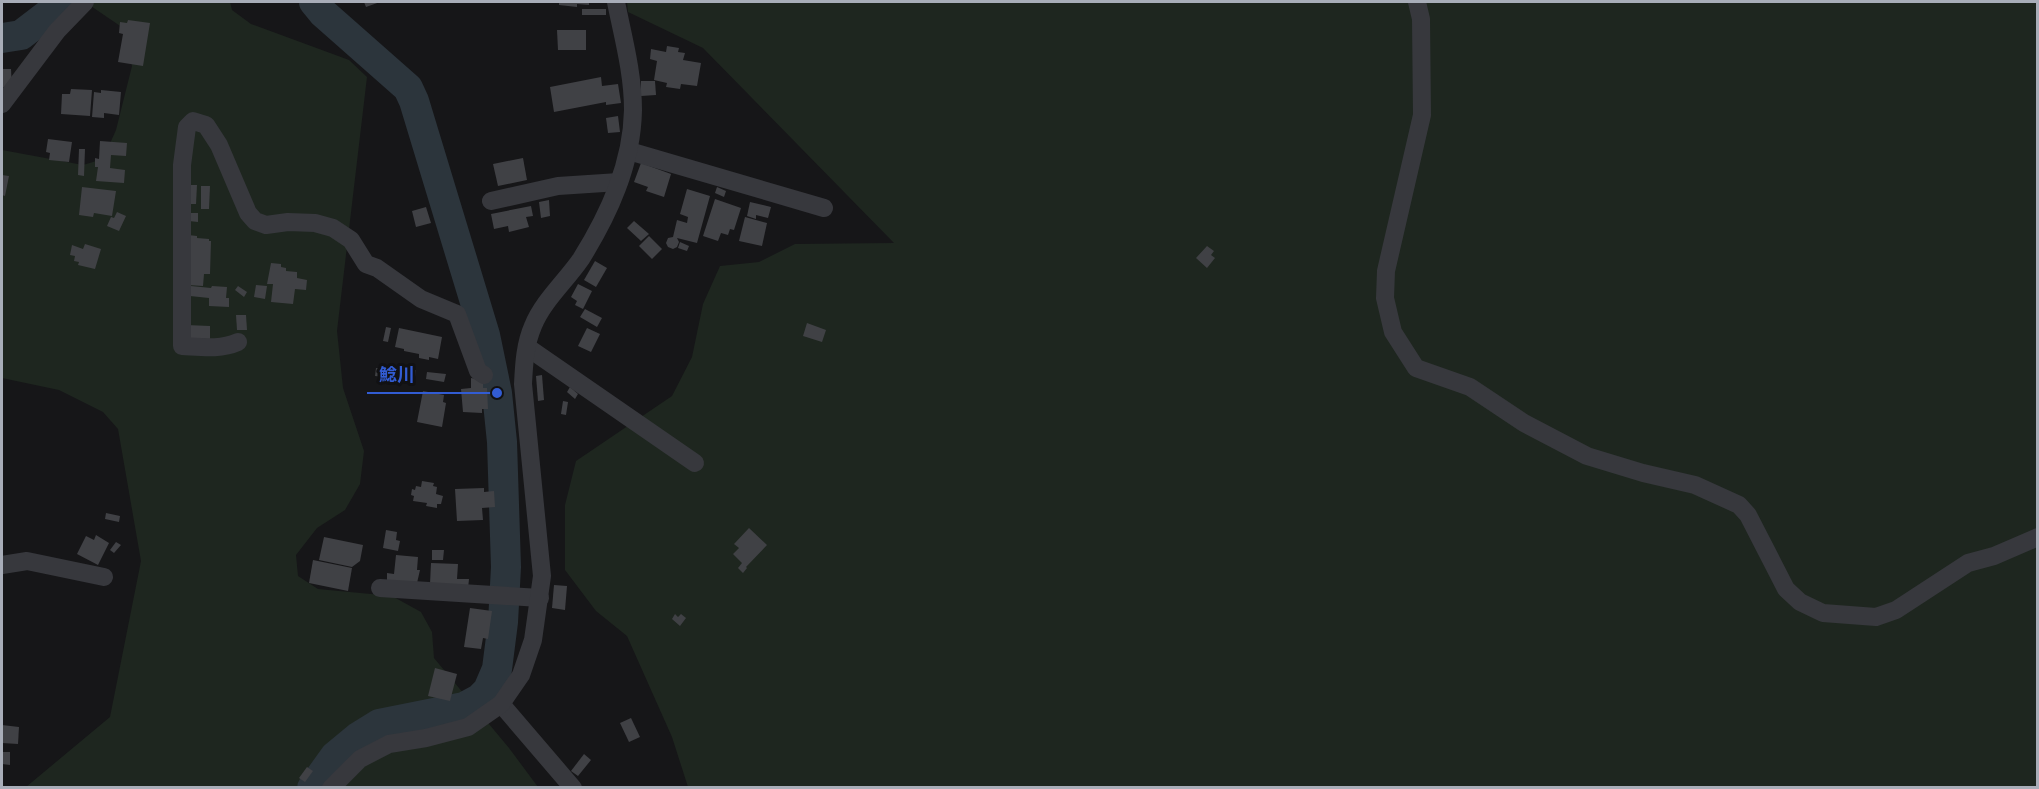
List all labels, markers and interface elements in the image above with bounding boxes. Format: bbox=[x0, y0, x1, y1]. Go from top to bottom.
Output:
callout: 鯰川 bbox=[367, 357, 427, 393]
text: 鯰川 bbox=[379, 363, 415, 386]

